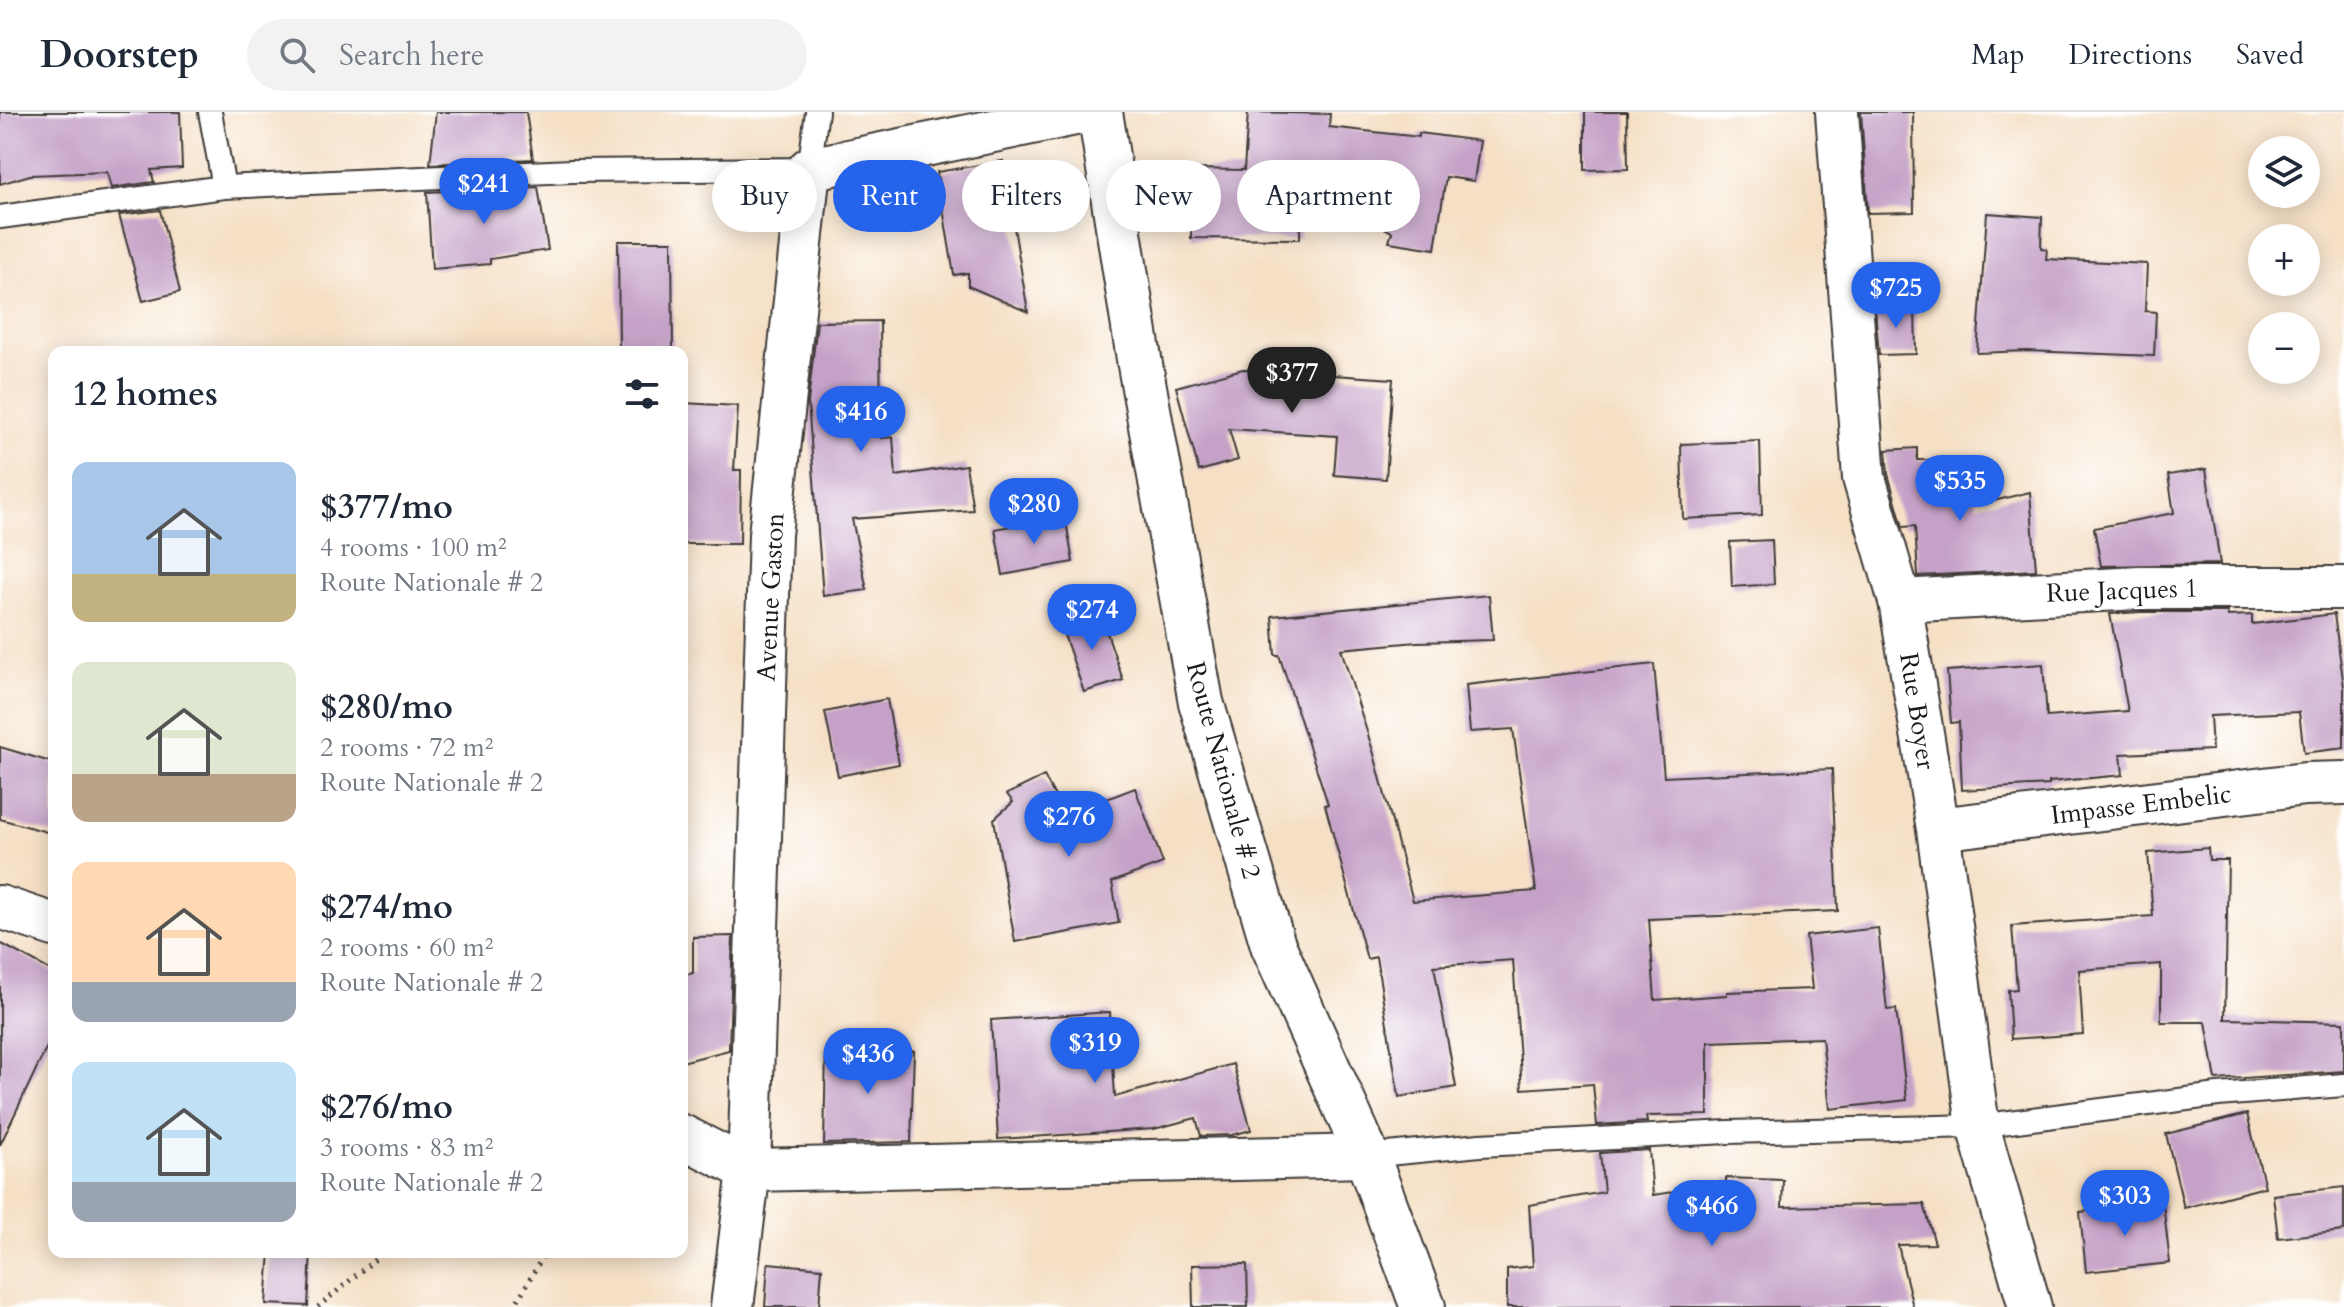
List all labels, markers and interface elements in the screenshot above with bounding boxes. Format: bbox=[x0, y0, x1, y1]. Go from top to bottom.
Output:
search box bbox=[247, 19, 807, 91]
text: Doorstep bbox=[40, 29, 199, 81]
icon: search bbox=[275, 33, 319, 77]
text: Search here bbox=[339, 35, 484, 76]
text: Map bbox=[1971, 36, 2025, 74]
text: Directions bbox=[2069, 36, 2192, 74]
text: Saved bbox=[2236, 36, 2304, 74]
map controls bbox=[2248, 136, 2320, 384]
button: layers bbox=[2248, 136, 2320, 208]
pin: $241 bbox=[437, 158, 531, 226]
chip: Buy bbox=[712, 160, 817, 232]
chip: Rent bbox=[833, 160, 946, 232]
chip: Filters bbox=[962, 160, 1090, 232]
chip: New bbox=[1106, 160, 1221, 232]
chip: Apartment bbox=[1237, 160, 1420, 232]
text: $241 bbox=[457, 166, 511, 201]
button: + bbox=[2248, 224, 2320, 296]
pin: $725 bbox=[1849, 262, 1943, 330]
text: $725 bbox=[1869, 270, 1923, 305]
button: − bbox=[2248, 312, 2320, 384]
pin: $377 bbox=[1245, 347, 1339, 415]
text: $377 bbox=[1265, 355, 1319, 390]
text: 12 homes bbox=[72, 371, 218, 417]
icon: filters bbox=[620, 372, 664, 416]
pin: $416 bbox=[814, 386, 908, 454]
text: $416 bbox=[834, 394, 888, 429]
pin: $535 bbox=[1913, 455, 2007, 523]
text: $535 bbox=[1933, 463, 1987, 498]
pin: $280 bbox=[987, 478, 1081, 546]
text: $377/mo bbox=[320, 484, 453, 530]
text: $280 bbox=[1007, 486, 1061, 521]
icon: home bbox=[136, 494, 232, 590]
street label: Avenue Gaston bbox=[749, 512, 792, 682]
text: 4 rooms · 100 m² bbox=[320, 530, 507, 565]
text: Route Nationale # 2 bbox=[320, 565, 543, 600]
street label: Rue Jacques 1 bbox=[2045, 570, 2199, 611]
pin: $274 bbox=[1045, 584, 1139, 652]
text: $274 bbox=[1065, 592, 1119, 627]
street label: Rue Boyer bbox=[1891, 650, 1944, 773]
street label: Route Nationale # 2 bbox=[1178, 658, 1269, 882]
text: $280/mo bbox=[320, 684, 453, 730]
icon: home bbox=[136, 694, 232, 790]
text: 2 rooms · 72 m² bbox=[320, 730, 493, 765]
text: Route Nationale # 2 bbox=[320, 765, 543, 800]
street label: Impasse Embelic bbox=[2049, 776, 2233, 833]
pin: $276 bbox=[1022, 791, 1116, 859]
text: $276 bbox=[1042, 799, 1096, 834]
text: $274/mo bbox=[320, 884, 453, 930]
icon: home bbox=[136, 894, 232, 990]
text: 2 rooms · 60 m² bbox=[320, 930, 493, 965]
text: Route Nationale # 2 bbox=[320, 965, 543, 1000]
pin: $319 bbox=[1048, 1017, 1142, 1085]
text: $319 bbox=[1068, 1025, 1122, 1060]
pin: $436 bbox=[821, 1028, 915, 1096]
text: $436 bbox=[841, 1036, 895, 1071]
text: $276/mo bbox=[320, 1084, 453, 1130]
icon: home bbox=[136, 1094, 232, 1190]
text: 3 rooms · 83 m² bbox=[320, 1130, 493, 1165]
text: Route Nationale # 2 bbox=[320, 1165, 543, 1200]
pin: $303 bbox=[2078, 1170, 2172, 1238]
text: $303 bbox=[2098, 1178, 2152, 1213]
pin: $466 bbox=[1665, 1180, 1759, 1248]
text: $466 bbox=[1685, 1188, 1739, 1223]

